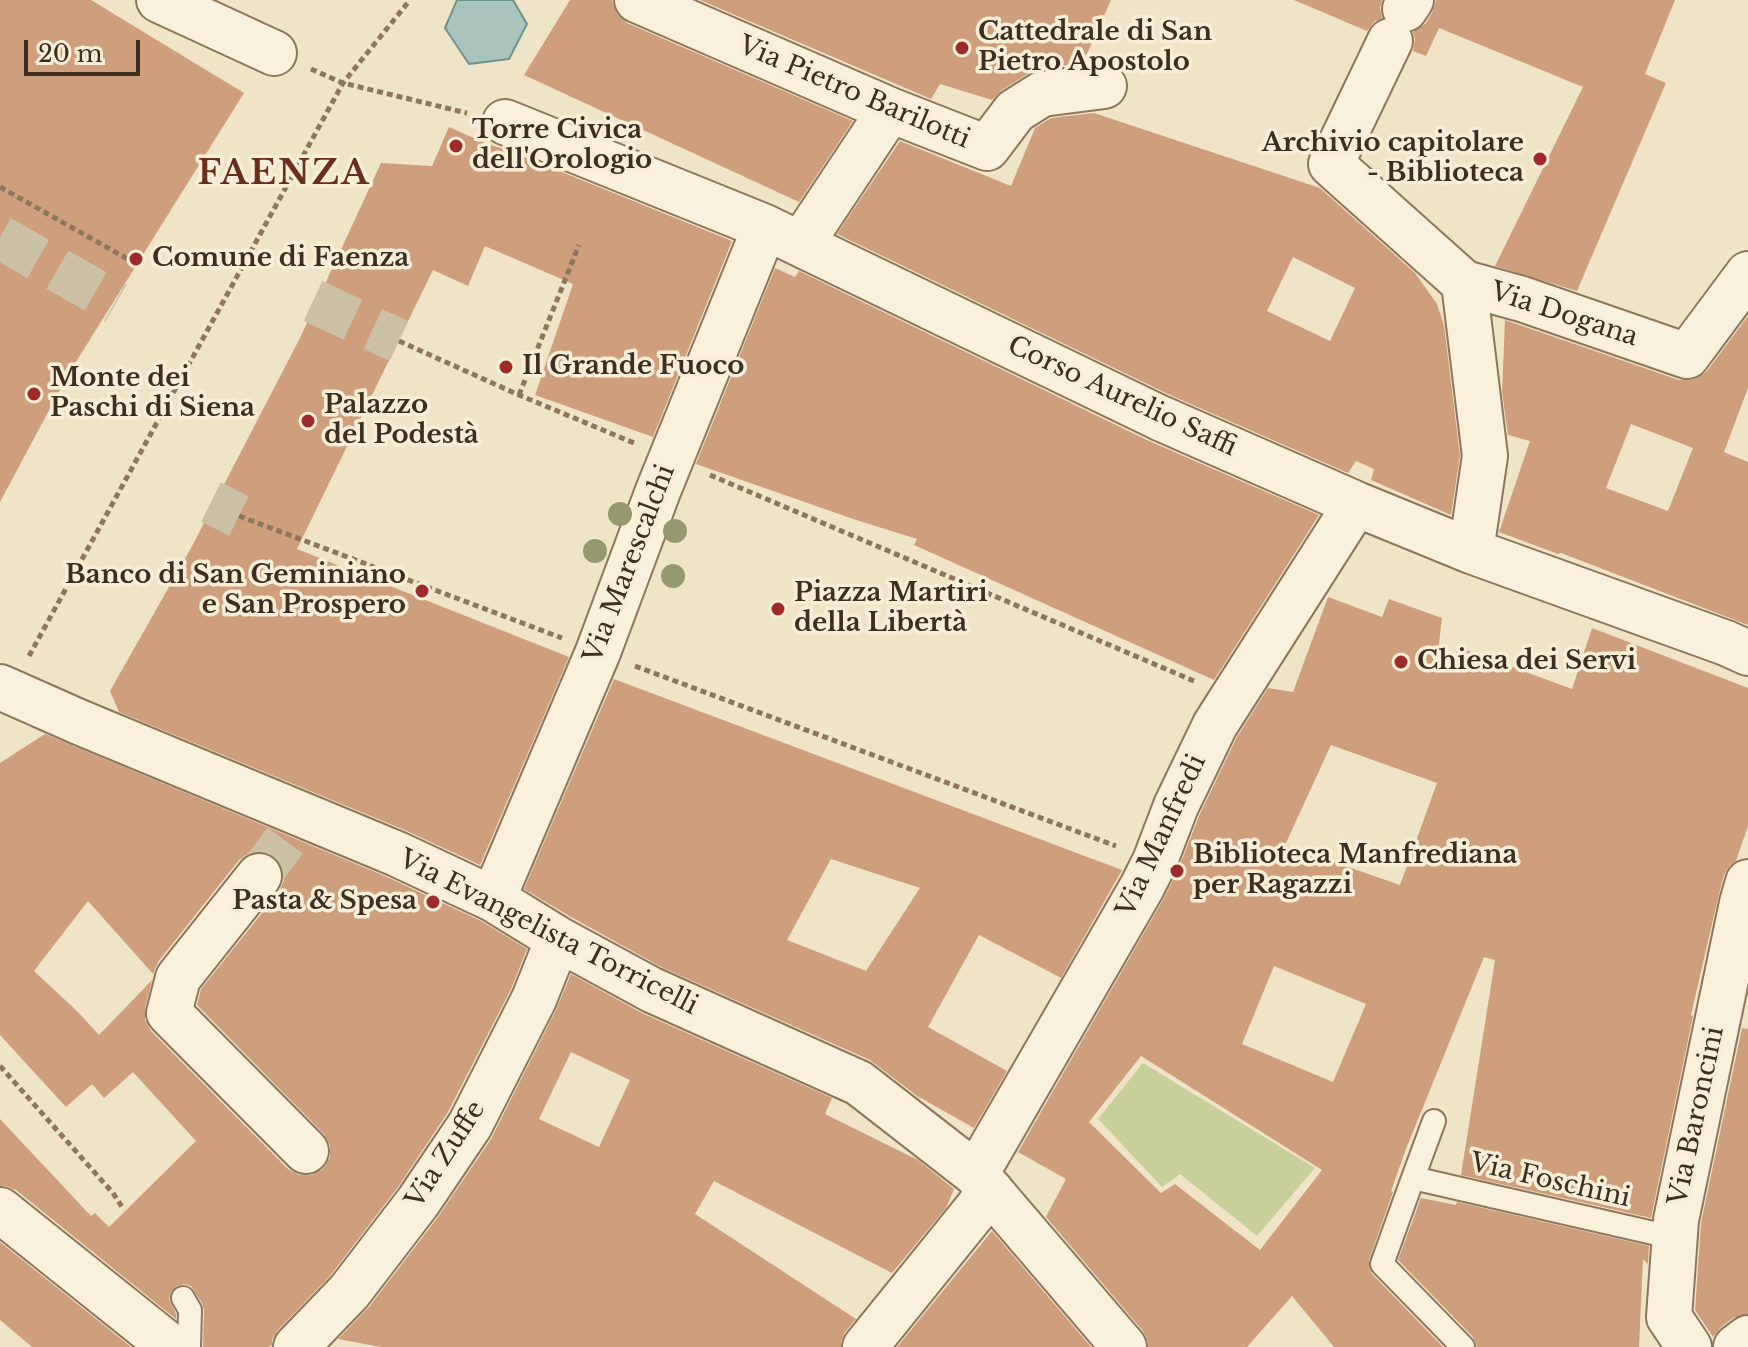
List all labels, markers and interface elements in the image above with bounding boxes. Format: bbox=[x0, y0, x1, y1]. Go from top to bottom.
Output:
place label: Cattedrale di San Pietro Apostolo bbox=[978, 17, 1212, 78]
scale bar bbox=[28, 24, 144, 74]
street label: Via Pietro Barilotti bbox=[734, 30, 974, 156]
text: 20 m bbox=[38, 39, 103, 68]
marker: Cattedrale di San Pietro Apostolo bbox=[953, 39, 971, 57]
place label: Torre Civica dell'Orologio bbox=[472, 115, 652, 176]
place label: Archivio capitolare - Biblioteca bbox=[1262, 128, 1524, 190]
marker: Torre Civica dell'Orologio bbox=[447, 137, 465, 155]
marker: Archivio capitolare - Biblioteca bbox=[1531, 150, 1549, 168]
district label: FAENZA bbox=[197, 154, 371, 194]
place label: Comune di Faenza bbox=[152, 243, 409, 275]
marker: Comune di Faenza bbox=[127, 250, 145, 268]
street label: Via Dogana bbox=[1486, 276, 1642, 354]
street label: Corso Aurelio Saffi bbox=[1003, 330, 1241, 464]
place label: Il Grande Fuoco bbox=[522, 351, 744, 383]
marker: Il Grande Fuoco bbox=[497, 358, 515, 376]
place label: Monte dei Paschi di Siena bbox=[50, 363, 255, 424]
marker: Monte dei Paschi di Siena bbox=[25, 385, 43, 403]
place label: Palazzo del Podestà bbox=[324, 390, 479, 452]
marker: Palazzo del Podestà bbox=[299, 412, 317, 430]
street label: Via Marescalchi bbox=[578, 460, 682, 668]
place label: Banco di San Geminiano e San Prospero bbox=[65, 560, 406, 622]
place label: Piazza Martiri della Libertà bbox=[794, 578, 988, 640]
marker: Banco di San Geminiano e San Prospero bbox=[413, 582, 431, 600]
marker: Piazza Martiri della Libertà bbox=[769, 600, 787, 618]
place label: Chiesa dei Servi bbox=[1417, 646, 1636, 678]
marker: Chiesa dei Servi bbox=[1392, 653, 1410, 671]
street label: Via Manfredi bbox=[1111, 750, 1213, 922]
place label: Biblioteca Manfrediana per Ragazzi bbox=[1193, 840, 1517, 902]
street label: Via Evangelista Torricelli bbox=[393, 844, 703, 1022]
marker: Biblioteca Manfrediana per Ragazzi bbox=[1168, 862, 1186, 880]
place label: Pasta & Spesa bbox=[232, 886, 417, 918]
marker: Pasta & Spesa bbox=[424, 893, 442, 911]
street label: Via Baroncini bbox=[1663, 1024, 1731, 1208]
street label: Via Zuffe bbox=[400, 1095, 492, 1215]
street label: Via Foschini bbox=[1467, 1147, 1633, 1215]

